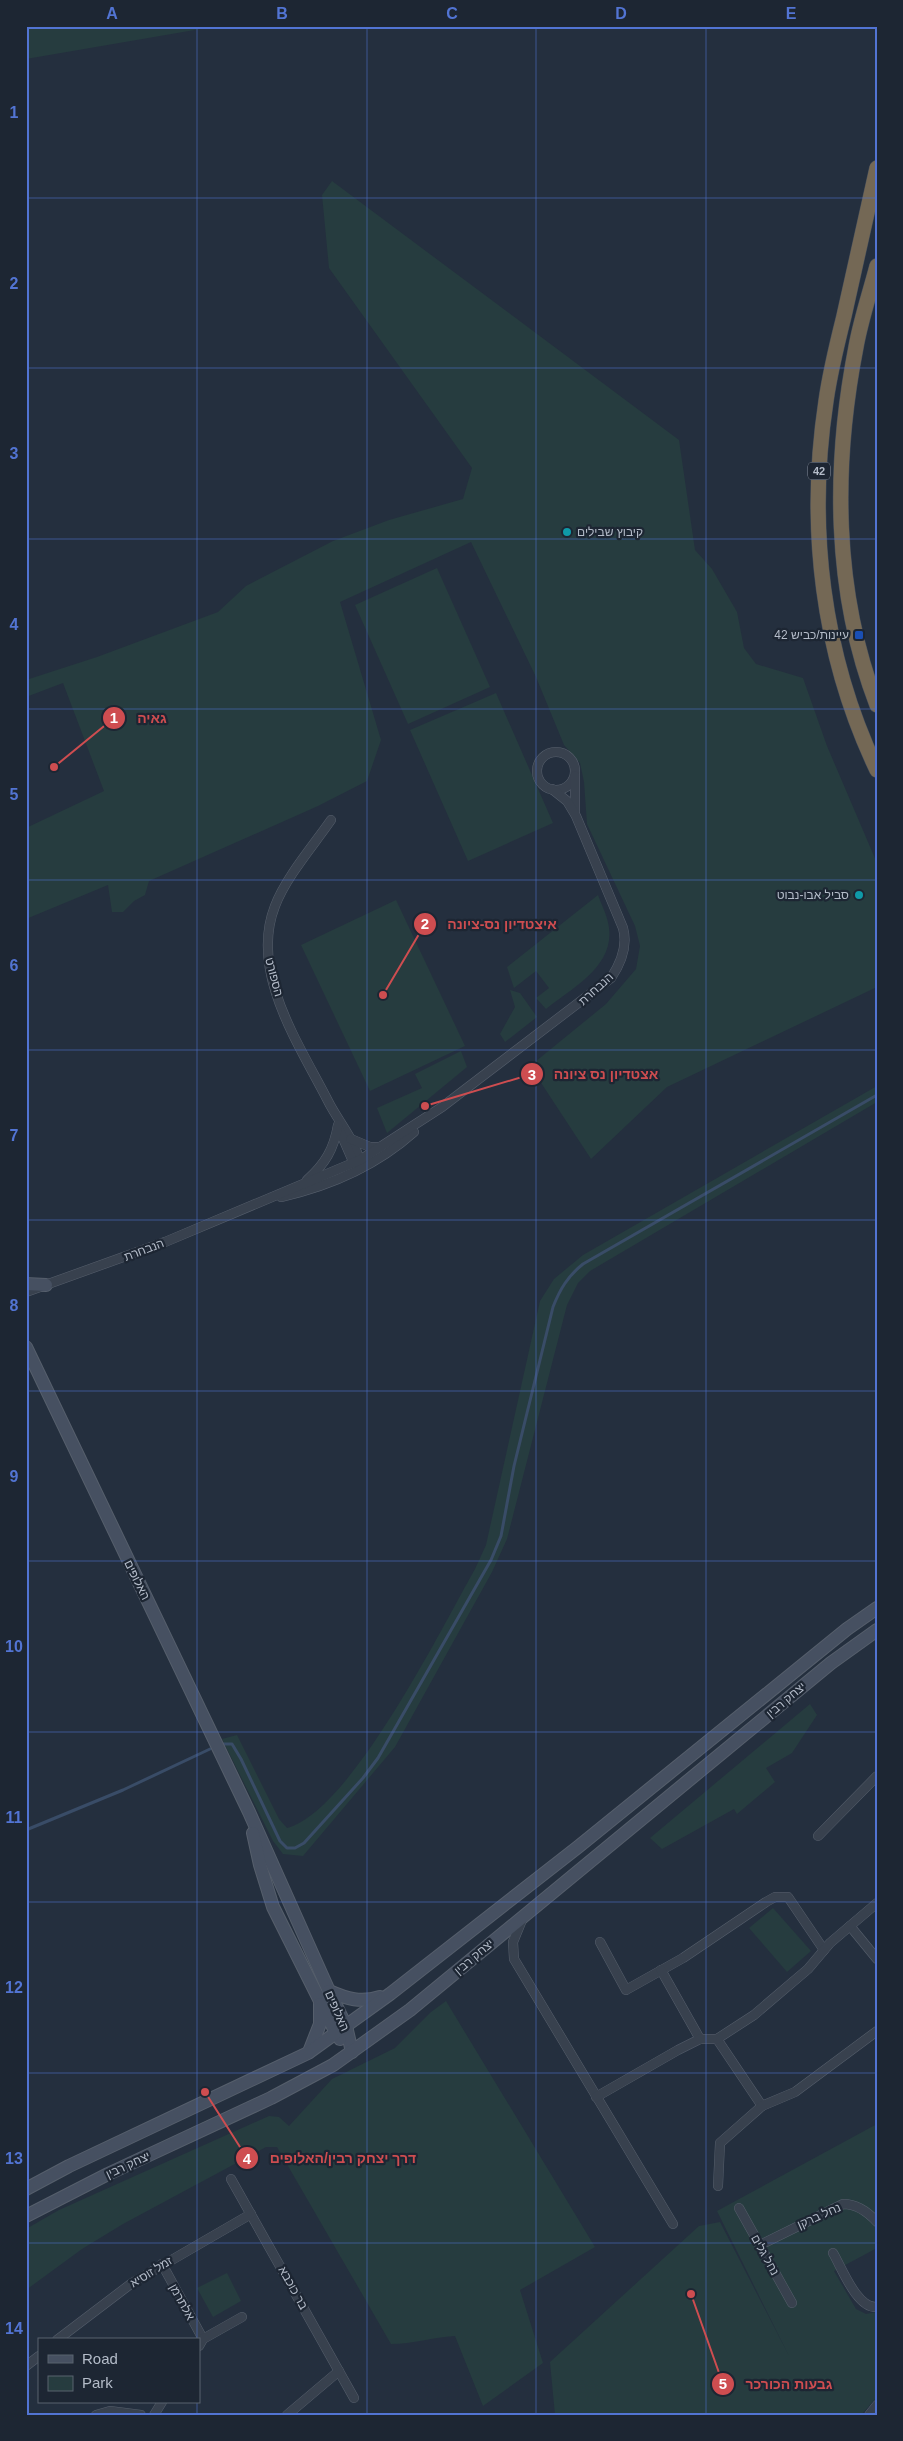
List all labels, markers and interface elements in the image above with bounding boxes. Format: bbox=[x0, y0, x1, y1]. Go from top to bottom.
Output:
text: A bbox=[106, 5, 118, 22]
text: B bbox=[276, 5, 288, 22]
text: C bbox=[446, 5, 458, 22]
text: D bbox=[615, 5, 627, 22]
text: E bbox=[786, 5, 797, 22]
text: 1 bbox=[10, 104, 19, 121]
text: 2 bbox=[10, 275, 19, 292]
text: 3 bbox=[10, 445, 19, 462]
road number: 42 bbox=[808, 462, 830, 480]
place label: קיבוץ שבילים bbox=[577, 525, 643, 539]
marker: קיבוץ שבילים bbox=[561, 526, 573, 538]
text: 4 bbox=[10, 616, 19, 633]
place label: עיינות/כביש 42 bbox=[774, 628, 849, 642]
marker: עיינות/כביש 42 bbox=[853, 629, 865, 641]
callout: גאיה bbox=[102, 703, 176, 732]
text: 1 bbox=[110, 709, 118, 726]
text: גאיה bbox=[137, 710, 167, 726]
text: 5 bbox=[10, 786, 19, 803]
place label: סביל אבו-נבוט bbox=[777, 888, 849, 902]
marker: סביל אבו-נבוט bbox=[853, 889, 865, 901]
callout: איצטדיון נס-ציונה bbox=[412, 910, 567, 939]
text: 2 bbox=[421, 915, 429, 932]
text: איצטדיון נס-ציונה bbox=[447, 916, 557, 932]
street label: הספורט bbox=[262, 956, 286, 998]
text: 6 bbox=[10, 957, 19, 974]
street label: הנבחרת bbox=[576, 970, 616, 1008]
callout: אצטדיון נס ציונה bbox=[519, 1060, 669, 1089]
text: 3 bbox=[528, 1066, 536, 1083]
text: אצטדיון נס ציונה bbox=[554, 1066, 659, 1082]
text: 7 bbox=[10, 1127, 19, 1144]
street label: הנבחרת bbox=[122, 1236, 166, 1264]
text: 8 bbox=[10, 1297, 19, 1314]
text: 9 bbox=[10, 1468, 19, 1485]
street label: האלופים bbox=[121, 1558, 153, 1602]
text: 10 bbox=[5, 1638, 23, 1655]
street label: יצחק רבין bbox=[763, 1679, 809, 1721]
text: 11 bbox=[6, 1809, 23, 1826]
street label: יצחק רבין bbox=[451, 1936, 497, 1978]
text: 12 bbox=[5, 1979, 23, 1996]
street label: האלופים bbox=[322, 1989, 352, 2033]
callout: דרך יצחק רבין/האלופים bbox=[235, 2144, 426, 2173]
street label: יצחק רבין bbox=[104, 2149, 152, 2181]
text: 13 bbox=[5, 2150, 23, 2167]
text: 4 bbox=[243, 2150, 252, 2167]
text: דרך יצחק רבין/האלופים bbox=[270, 2150, 416, 2166]
street label: נחל ברקן bbox=[795, 2200, 843, 2232]
street label: נחל גלים bbox=[748, 2232, 782, 2278]
street label: זמל זוסיא bbox=[127, 2254, 175, 2290]
street label: בר כוכבא bbox=[275, 2264, 311, 2312]
street label: אלתרמן bbox=[166, 2281, 198, 2323]
text: 14 bbox=[5, 2320, 23, 2337]
legend bbox=[38, 2338, 200, 2404]
text: Road bbox=[82, 2350, 118, 2367]
callout: גבעות הכורכר bbox=[711, 2369, 843, 2398]
text: Park bbox=[82, 2374, 113, 2391]
text: 5 bbox=[719, 2375, 727, 2392]
text: גבעות הכורכר bbox=[745, 2376, 833, 2392]

